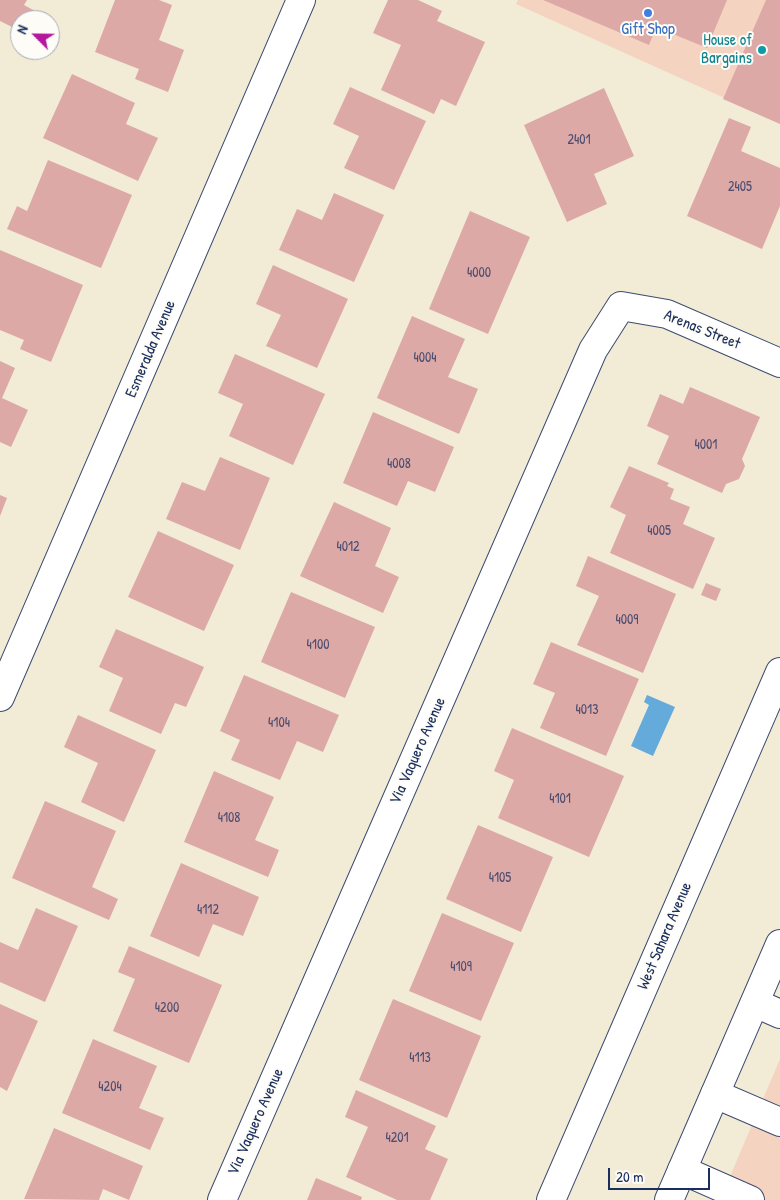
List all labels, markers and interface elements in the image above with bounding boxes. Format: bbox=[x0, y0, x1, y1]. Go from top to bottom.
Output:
marker: Gift Shop bbox=[642, 7, 654, 19]
north arrow bbox=[10, 10, 60, 60]
place label: Gift Shop bbox=[621, 20, 675, 40]
text: N bbox=[11, 22, 32, 36]
place label: House of Bargains bbox=[701, 31, 752, 69]
marker: House of Bargains bbox=[756, 44, 768, 56]
house number: 2401 bbox=[567, 132, 591, 148]
house number: 2405 bbox=[728, 179, 752, 195]
house number: 4000 bbox=[467, 265, 491, 281]
street label: Esmeralda Avenue bbox=[122, 297, 180, 401]
street label: Arenas Street bbox=[661, 306, 743, 354]
house number: 4004 bbox=[413, 350, 437, 366]
house number: 4001 bbox=[695, 437, 717, 453]
house number: 4008 bbox=[387, 456, 411, 472]
house number: 4005 bbox=[647, 523, 671, 539]
house number: 4012 bbox=[336, 539, 360, 555]
house number: 4009 bbox=[616, 612, 638, 628]
house number: 4100 bbox=[307, 637, 329, 653]
street label: Via Vaquero Avenue bbox=[386, 695, 450, 807]
house number: 4013 bbox=[576, 702, 598, 718]
house number: 4104 bbox=[268, 715, 290, 731]
house number: 4101 bbox=[549, 791, 571, 807]
house number: 4108 bbox=[218, 810, 240, 826]
house number: 4105 bbox=[489, 870, 511, 886]
street label: West Sahara Avenue bbox=[634, 879, 696, 993]
house number: 4112 bbox=[197, 902, 219, 918]
house number: 4109 bbox=[450, 959, 472, 975]
house number: 4200 bbox=[155, 1000, 179, 1016]
house number: 4113 bbox=[409, 1050, 431, 1066]
street label: Via Vaquero Avenue bbox=[224, 1066, 288, 1178]
house number: 4204 bbox=[98, 1079, 122, 1095]
house number: 4201 bbox=[385, 1130, 409, 1146]
scale bar bbox=[610, 1158, 712, 1190]
text: 20 m bbox=[616, 1166, 643, 1187]

